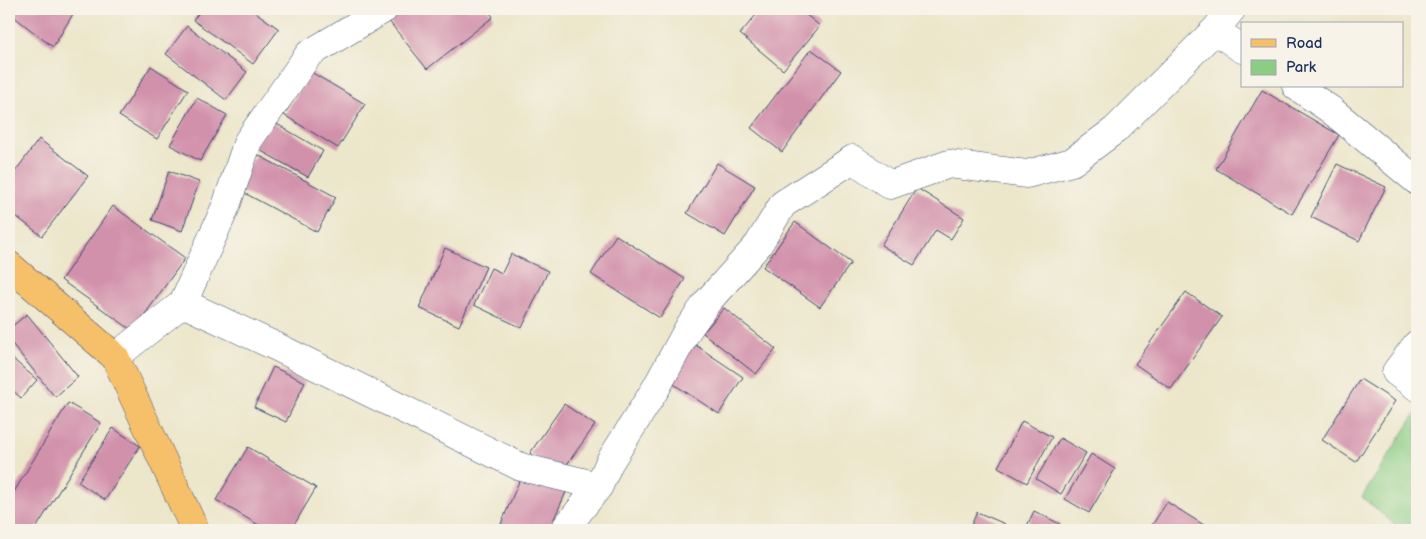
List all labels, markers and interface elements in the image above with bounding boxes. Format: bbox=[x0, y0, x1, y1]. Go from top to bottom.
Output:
legend bbox=[1241, 22, 1404, 88]
text: Road bbox=[1286, 34, 1322, 53]
text: Park bbox=[1286, 58, 1317, 77]

